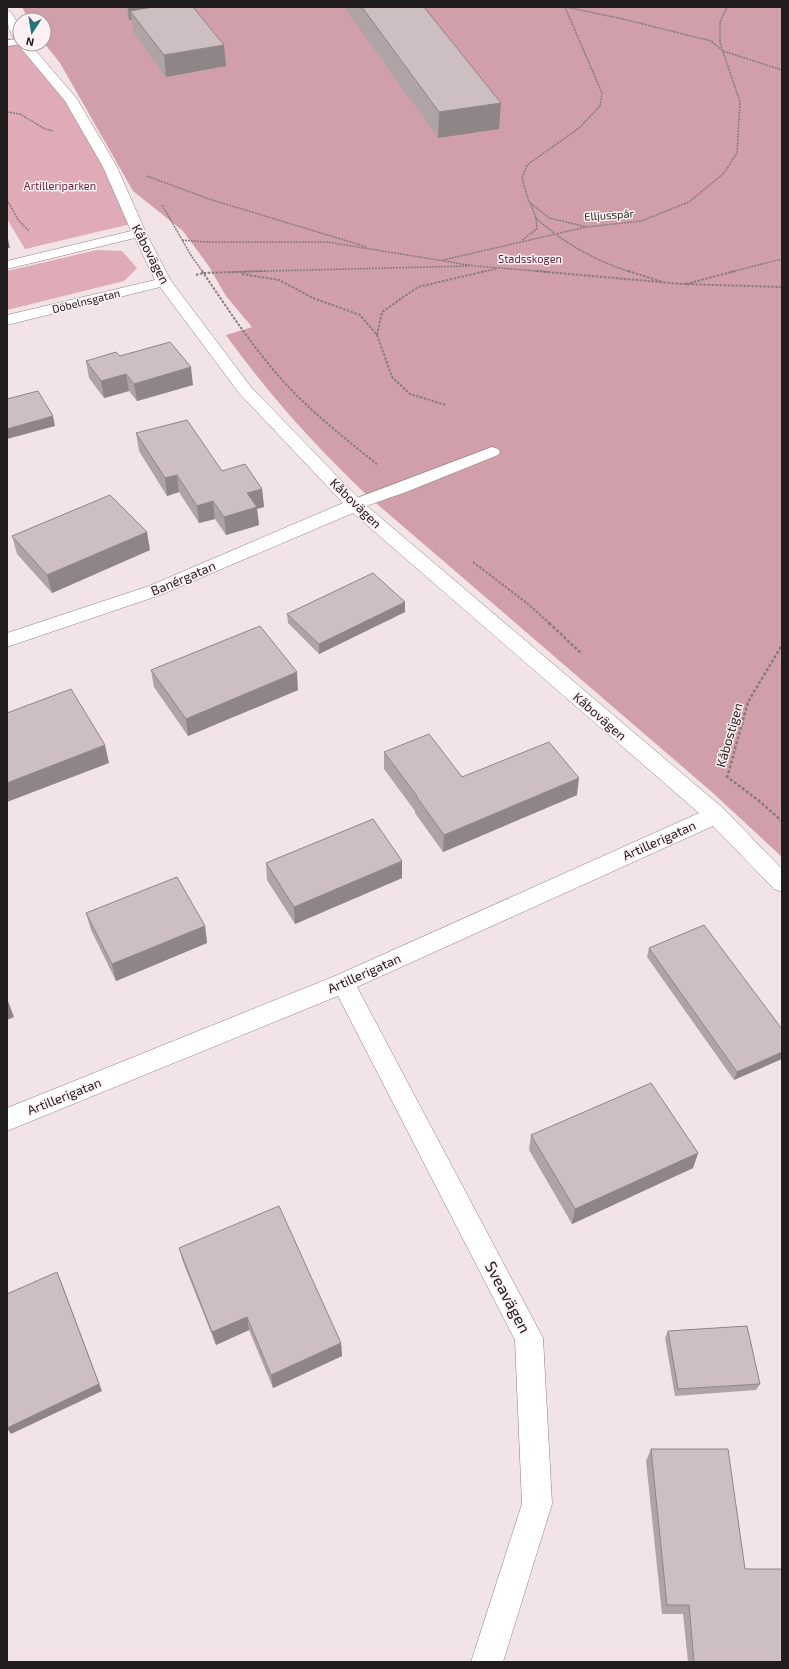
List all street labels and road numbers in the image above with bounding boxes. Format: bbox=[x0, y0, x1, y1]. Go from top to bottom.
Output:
street label: Elljusspår bbox=[584, 206, 635, 224]
street label: Kåbovägen bbox=[129, 221, 173, 287]
street label: Döbelnsgatan bbox=[50, 286, 121, 315]
street label: Kåbovägen bbox=[327, 475, 385, 531]
street label: Banérgatan bbox=[148, 557, 218, 599]
street label: Kåbovägen bbox=[570, 689, 630, 743]
street label: Kåbostigen bbox=[712, 701, 746, 769]
street label: Artillerigatan bbox=[620, 817, 698, 863]
street label: Artillerigatan bbox=[325, 950, 403, 996]
street label: Artillerigatan bbox=[25, 1074, 103, 1118]
street label: Sveavägen bbox=[482, 1258, 535, 1336]

